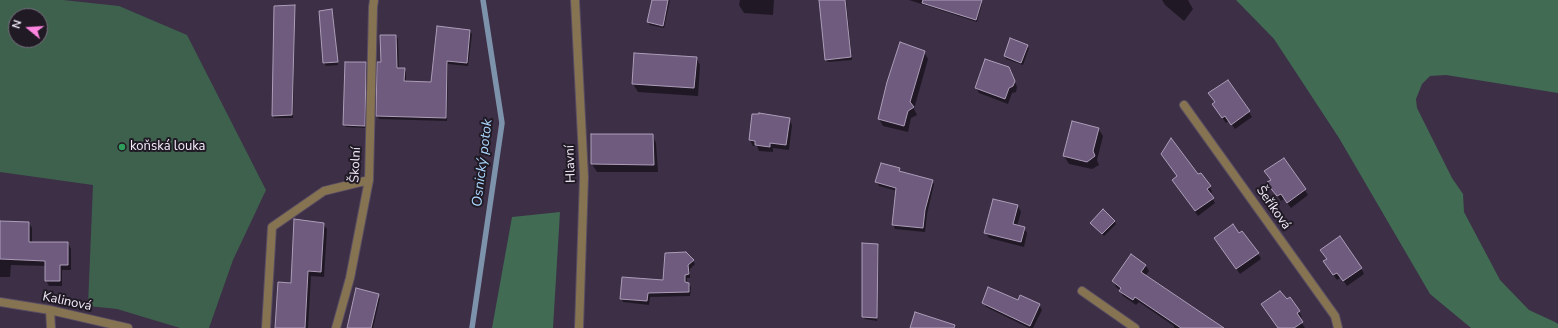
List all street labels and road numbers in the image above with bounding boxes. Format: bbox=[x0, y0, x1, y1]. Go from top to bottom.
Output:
street label: Hlavní bbox=[563, 145, 579, 183]
street label: Školní bbox=[347, 147, 365, 183]
street label: Šeříková bbox=[1252, 183, 1294, 233]
street label: Kalinová bbox=[41, 289, 93, 315]

